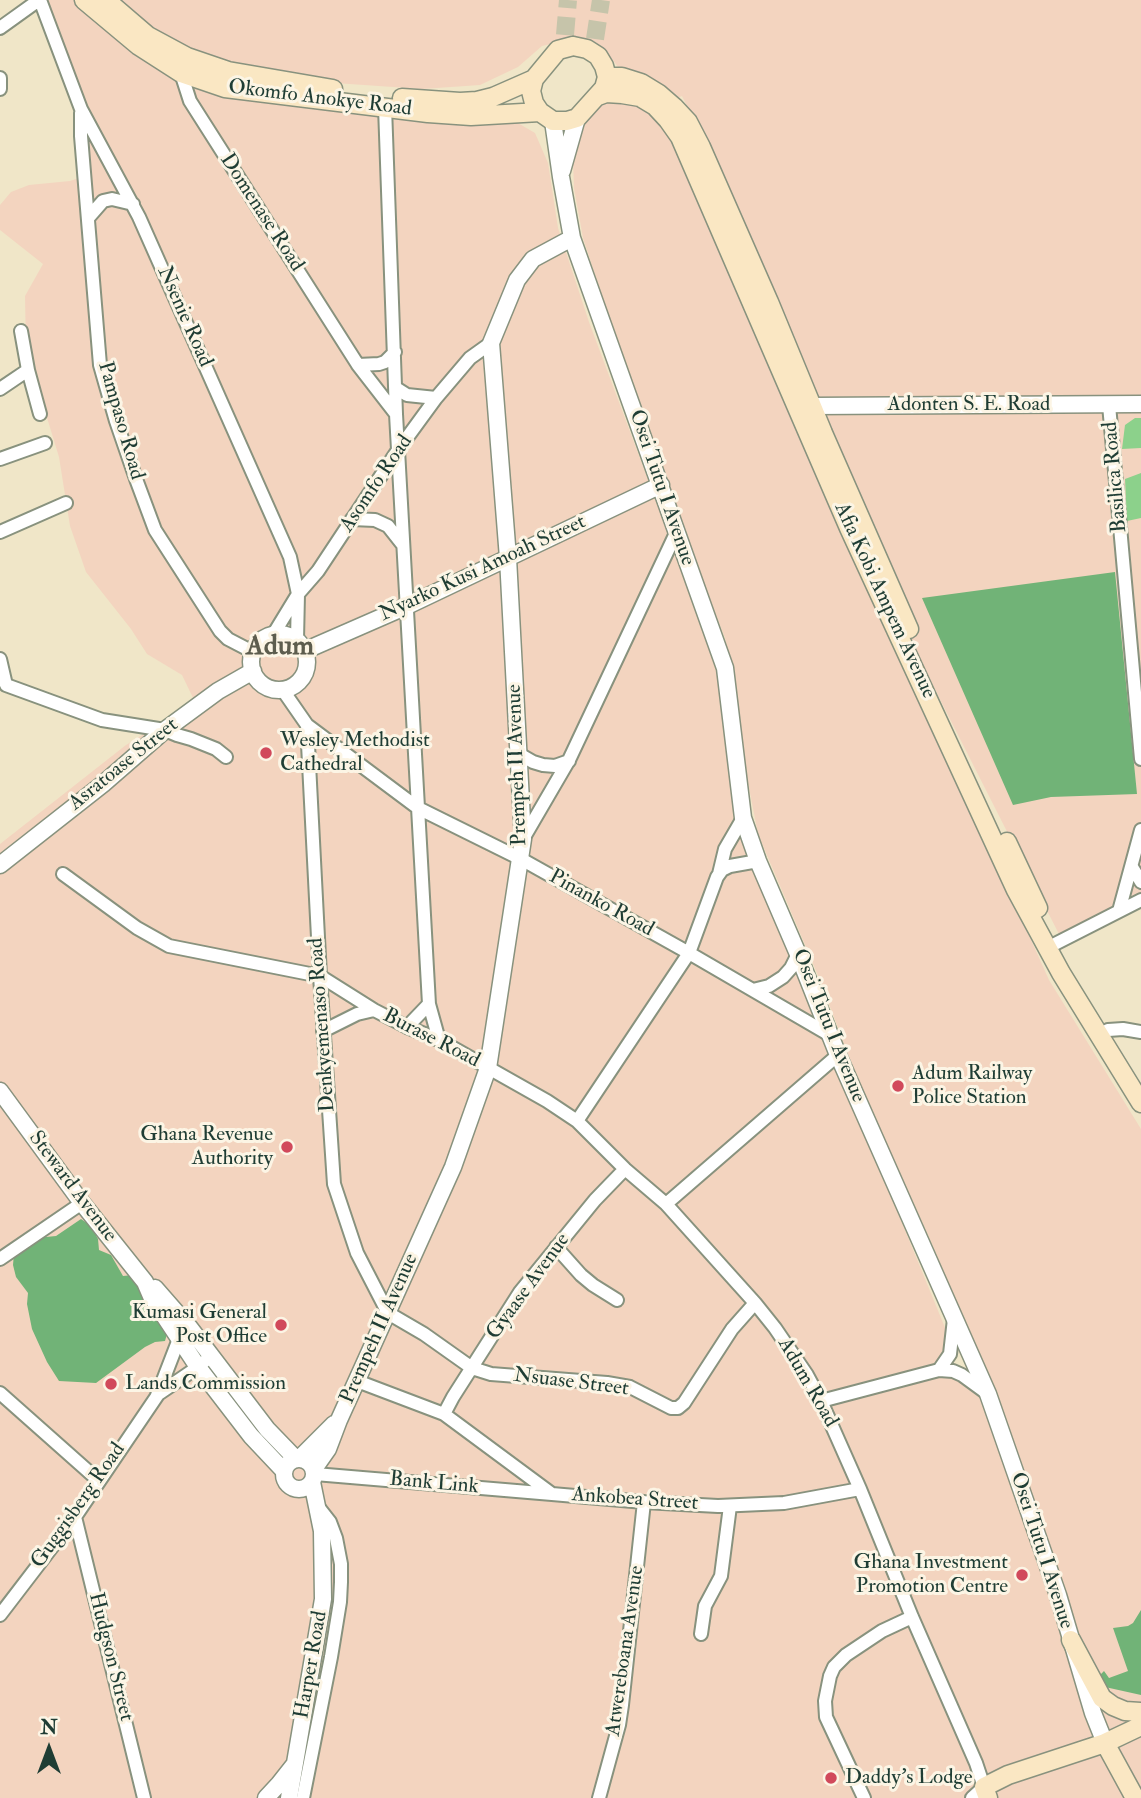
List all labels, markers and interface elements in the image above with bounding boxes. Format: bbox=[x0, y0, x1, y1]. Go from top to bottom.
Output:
street label: Okomfo Anokye Road bbox=[227, 75, 413, 123]
street label: Domenase Road bbox=[213, 149, 309, 277]
street label: Nsenie Road bbox=[151, 263, 217, 371]
street label: Pampaso Road bbox=[91, 359, 149, 483]
street label: Adonten S. E. Road bbox=[888, 392, 1050, 418]
street label: Osei Tutu I Avenue bbox=[623, 407, 699, 569]
street label: Basilica Road bbox=[1099, 420, 1133, 534]
street label: Asomfo Road bbox=[335, 431, 419, 537]
street label: Afia Kobi Ampem Avenue bbox=[828, 499, 940, 703]
street label: Nyarko Kusi Amoah Street bbox=[376, 510, 590, 628]
district label: Adum bbox=[246, 631, 314, 665]
street label: Prempeh II Avenue bbox=[503, 684, 533, 846]
street label: Asratoase Street bbox=[64, 713, 184, 817]
place label: Wesley Methodist Cathedral bbox=[280, 728, 430, 778]
marker: Wesley Methodist Cathedral bbox=[258, 745, 274, 761]
street label: Pinanko Road bbox=[544, 865, 658, 943]
street label: Denkyemenaso Road bbox=[304, 937, 342, 1113]
street label: Osei Tutu I Avenue bbox=[786, 946, 870, 1106]
street label: Burase Road bbox=[378, 1004, 484, 1074]
place label: Adum Railway Police Station bbox=[912, 1061, 1032, 1111]
marker: Adum Railway Police Station bbox=[890, 1078, 906, 1094]
place label: Ghana Revenue Authority bbox=[140, 1122, 273, 1172]
street label: Steward Avenue bbox=[22, 1127, 122, 1247]
marker: Ghana Revenue Authority bbox=[279, 1139, 295, 1155]
street label: Gyaase Avenue bbox=[482, 1229, 576, 1345]
street label: Prempeh II Avenue bbox=[336, 1250, 424, 1408]
place label: Kumasi General Post Office bbox=[132, 1300, 267, 1350]
marker: Kumasi General Post Office bbox=[273, 1317, 289, 1333]
street label: Adum Road bbox=[771, 1334, 843, 1432]
street label: Nsuase Street bbox=[512, 1363, 630, 1403]
place label: Lands Commission bbox=[125, 1371, 286, 1397]
marker: Lands Commission bbox=[103, 1376, 119, 1392]
street label: Guggisberg Road bbox=[26, 1438, 132, 1574]
street label: Bank Link bbox=[388, 1468, 480, 1500]
street label: Osei Tutu I Avenue bbox=[1004, 1470, 1078, 1632]
street label: Ankobea Street bbox=[571, 1483, 699, 1517]
place label: Ghana Investment Promotion Centre bbox=[854, 1550, 1008, 1600]
street label: Atwereboana Avenue bbox=[602, 1564, 650, 1738]
marker: Ghana Investment Promotion Centre bbox=[1014, 1567, 1030, 1583]
street label: Hudgson Street bbox=[82, 1590, 138, 1724]
street label: Harper Road bbox=[290, 1609, 334, 1721]
north arrow bbox=[14, 1714, 84, 1784]
text: N bbox=[40, 1716, 58, 1740]
place label: Daddy's Lodge bbox=[845, 1765, 973, 1791]
marker: Daddy's Lodge bbox=[823, 1770, 839, 1786]

